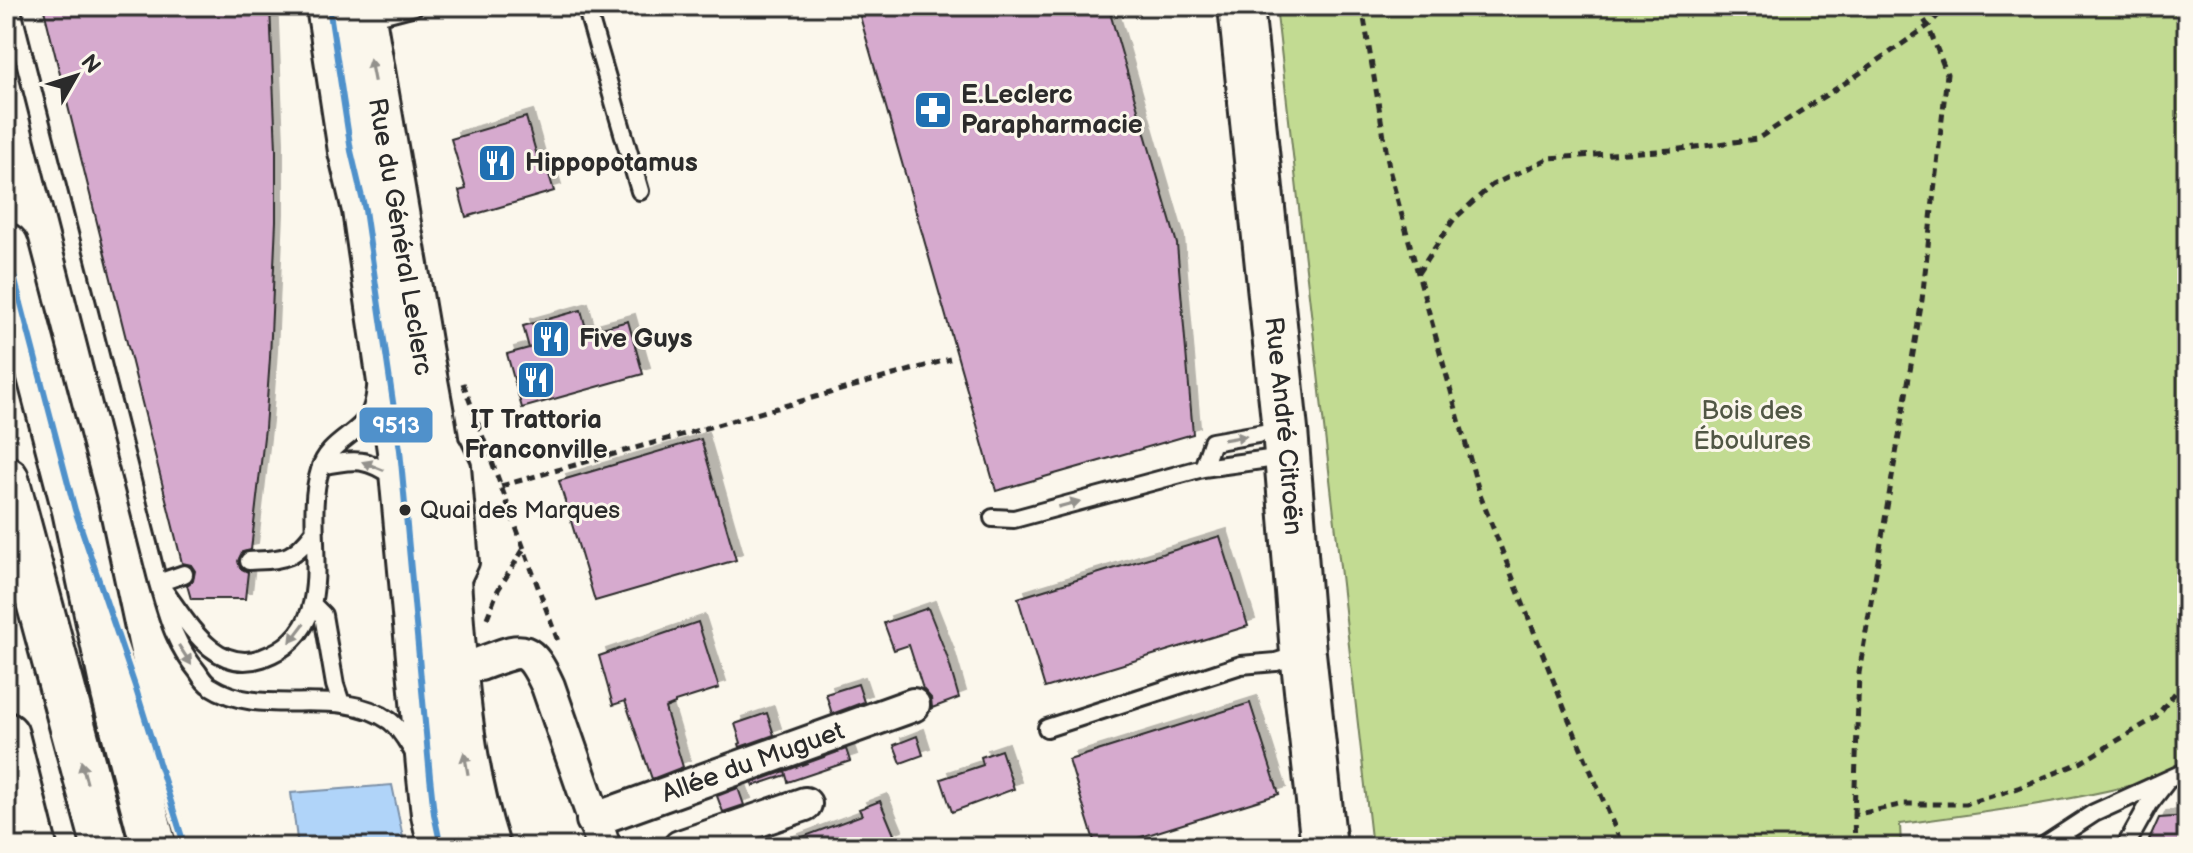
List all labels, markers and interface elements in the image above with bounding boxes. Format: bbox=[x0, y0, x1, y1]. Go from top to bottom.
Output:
north arrow bbox=[36, 36, 116, 116]
text: N bbox=[75, 49, 106, 79]
one-way arrow bbox=[366, 57, 378, 82]
place label: E.Leclerc Parapharmacie bbox=[961, 80, 1143, 141]
pharmacy icon: E.Leclerc Parapharmacie bbox=[912, 89, 954, 131]
street label: Rue du Général Leclerc bbox=[361, 96, 439, 378]
restaurant icon: Hippopotamus bbox=[476, 142, 518, 184]
place label: Hippopotamus bbox=[525, 148, 698, 179]
street label: Rue André Citroën bbox=[1258, 315, 1309, 536]
restaurant icon: Five Guys bbox=[530, 318, 572, 360]
place label: Five Guys bbox=[579, 324, 693, 355]
restaurant icon: IT Trattoria Franconville bbox=[515, 359, 557, 401]
park label: Bois des Éboulures bbox=[1693, 396, 1811, 457]
place label: IT Trattoria Franconville bbox=[464, 405, 608, 466]
line badge: 9513 bbox=[358, 406, 434, 444]
text: 9513 bbox=[372, 413, 420, 440]
one-way arrow bbox=[1223, 431, 1248, 443]
one-way arrow bbox=[361, 459, 384, 472]
place label: Quai des Marques bbox=[420, 496, 620, 525]
one-way arrow bbox=[1056, 498, 1081, 510]
marker: Quai des Marques bbox=[397, 502, 413, 518]
one-way arrow bbox=[289, 622, 305, 644]
one-way arrow bbox=[178, 644, 192, 666]
street label: Allée du Muguet bbox=[658, 715, 848, 810]
one-way arrow bbox=[460, 750, 472, 775]
one-way arrow bbox=[78, 759, 90, 784]

